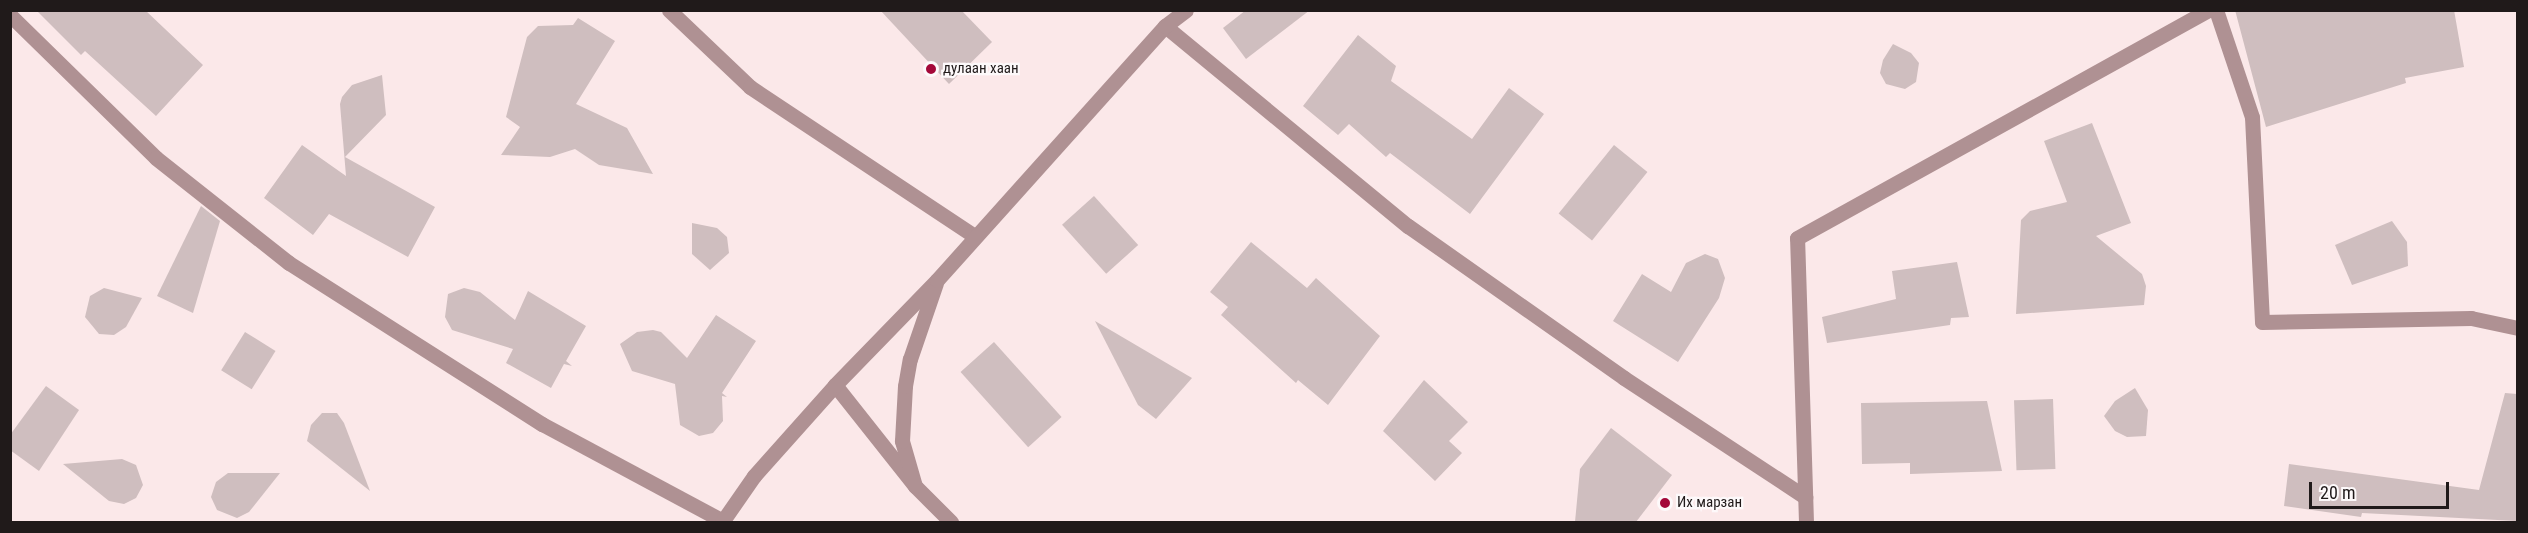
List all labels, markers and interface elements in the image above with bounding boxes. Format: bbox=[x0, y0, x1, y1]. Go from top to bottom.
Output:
place label: дулаан хаан bbox=[943, 60, 1019, 78]
marker: дулаан хаан bbox=[924, 62, 938, 76]
scale bar bbox=[2312, 470, 2452, 508]
text: 20 m bbox=[2320, 482, 2355, 503]
place label: Их марзан bbox=[1677, 494, 1742, 512]
marker: Их марзан bbox=[1658, 496, 1672, 510]

